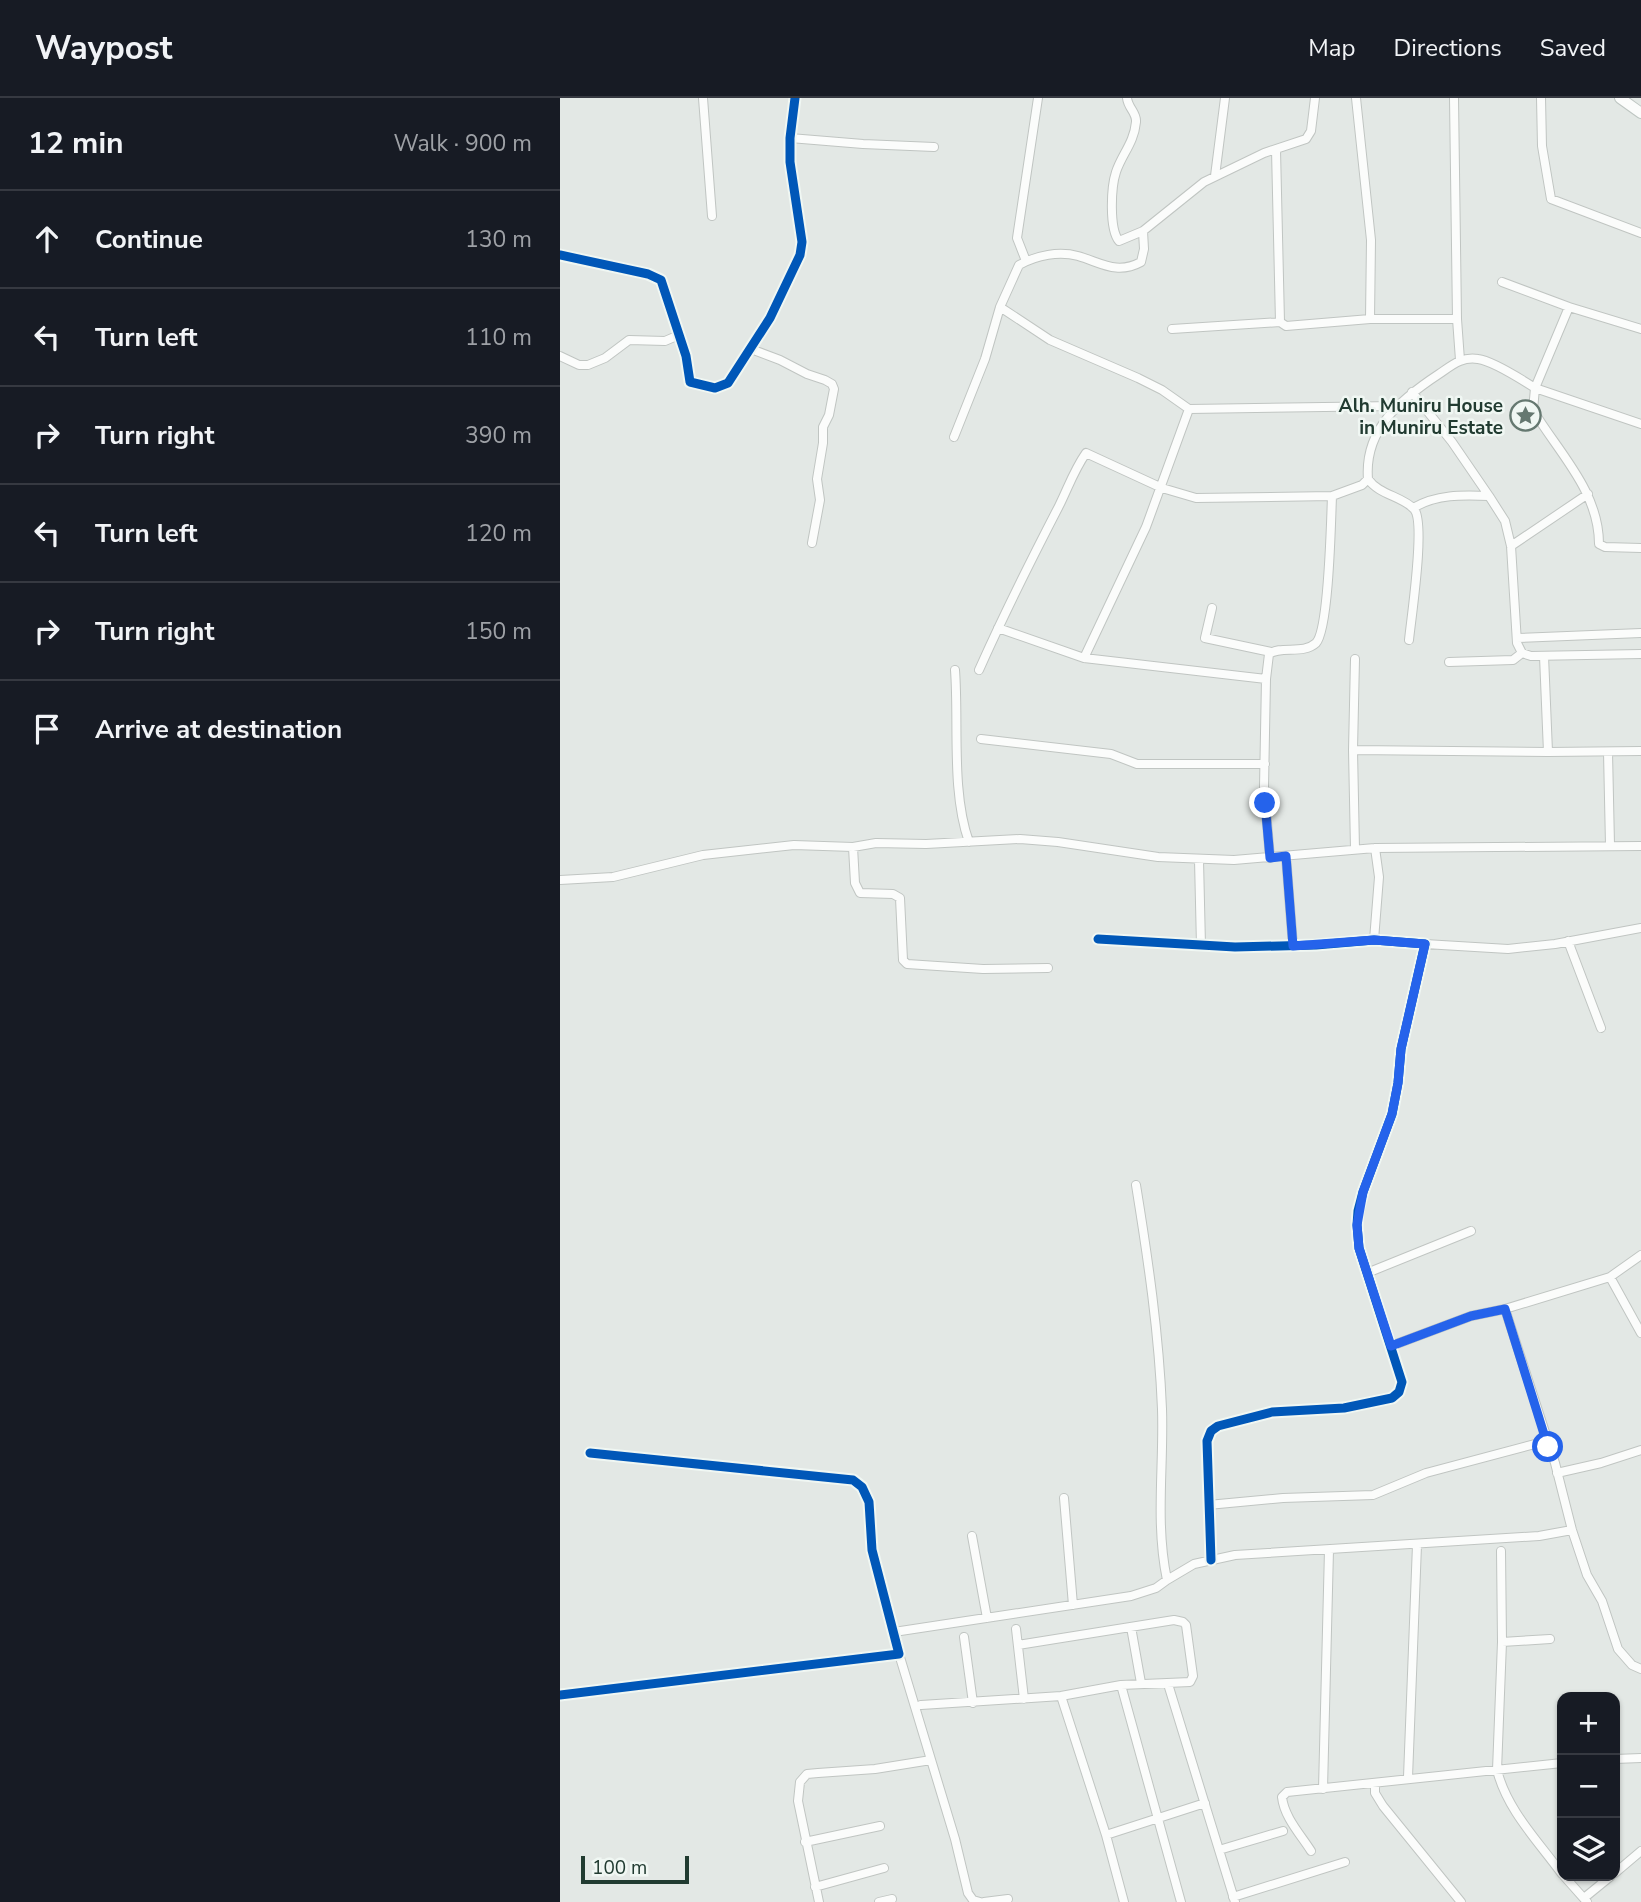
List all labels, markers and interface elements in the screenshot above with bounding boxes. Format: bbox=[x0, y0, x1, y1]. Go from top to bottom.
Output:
text: Waypost bbox=[35, 26, 172, 71]
text: Map bbox=[1308, 32, 1355, 64]
text: Directions bbox=[1393, 32, 1502, 64]
text: Saved bbox=[1540, 32, 1606, 64]
text: 12 min bbox=[28, 123, 124, 164]
text: Walk · 900 m bbox=[393, 128, 532, 159]
icon: ahead bbox=[28, 220, 66, 258]
text: Continue bbox=[95, 222, 203, 257]
text: 130 m bbox=[465, 224, 532, 255]
icon: left bbox=[28, 318, 66, 356]
text: Turn left bbox=[95, 320, 198, 355]
text: 110 m bbox=[465, 322, 532, 353]
place label: Alh. Muniru House in Muniru Estate bbox=[1339, 393, 1503, 441]
place icon: Alh. Muniru House in Muniru Estate bbox=[1509, 399, 1543, 433]
icon: right bbox=[28, 416, 66, 454]
text: Turn right bbox=[95, 418, 214, 453]
text: 390 m bbox=[465, 420, 532, 451]
icon: left bbox=[28, 514, 66, 552]
text: Turn left bbox=[95, 516, 198, 551]
text: 120 m bbox=[465, 518, 532, 549]
icon: right bbox=[28, 612, 66, 650]
text: Turn right bbox=[95, 614, 214, 649]
text: 150 m bbox=[465, 616, 532, 647]
icon: arrive bbox=[28, 710, 66, 748]
text: Arrive at destination bbox=[95, 712, 342, 747]
route end bbox=[1249, 787, 1280, 818]
route start bbox=[1532, 1431, 1563, 1462]
map controls bbox=[1557, 1692, 1620, 1881]
button: + bbox=[1557, 1692, 1620, 1755]
button: − bbox=[1557, 1755, 1620, 1818]
button: layers bbox=[1557, 1818, 1620, 1881]
scale bar bbox=[581, 1853, 690, 1885]
text: 100 m bbox=[592, 1855, 647, 1881]

